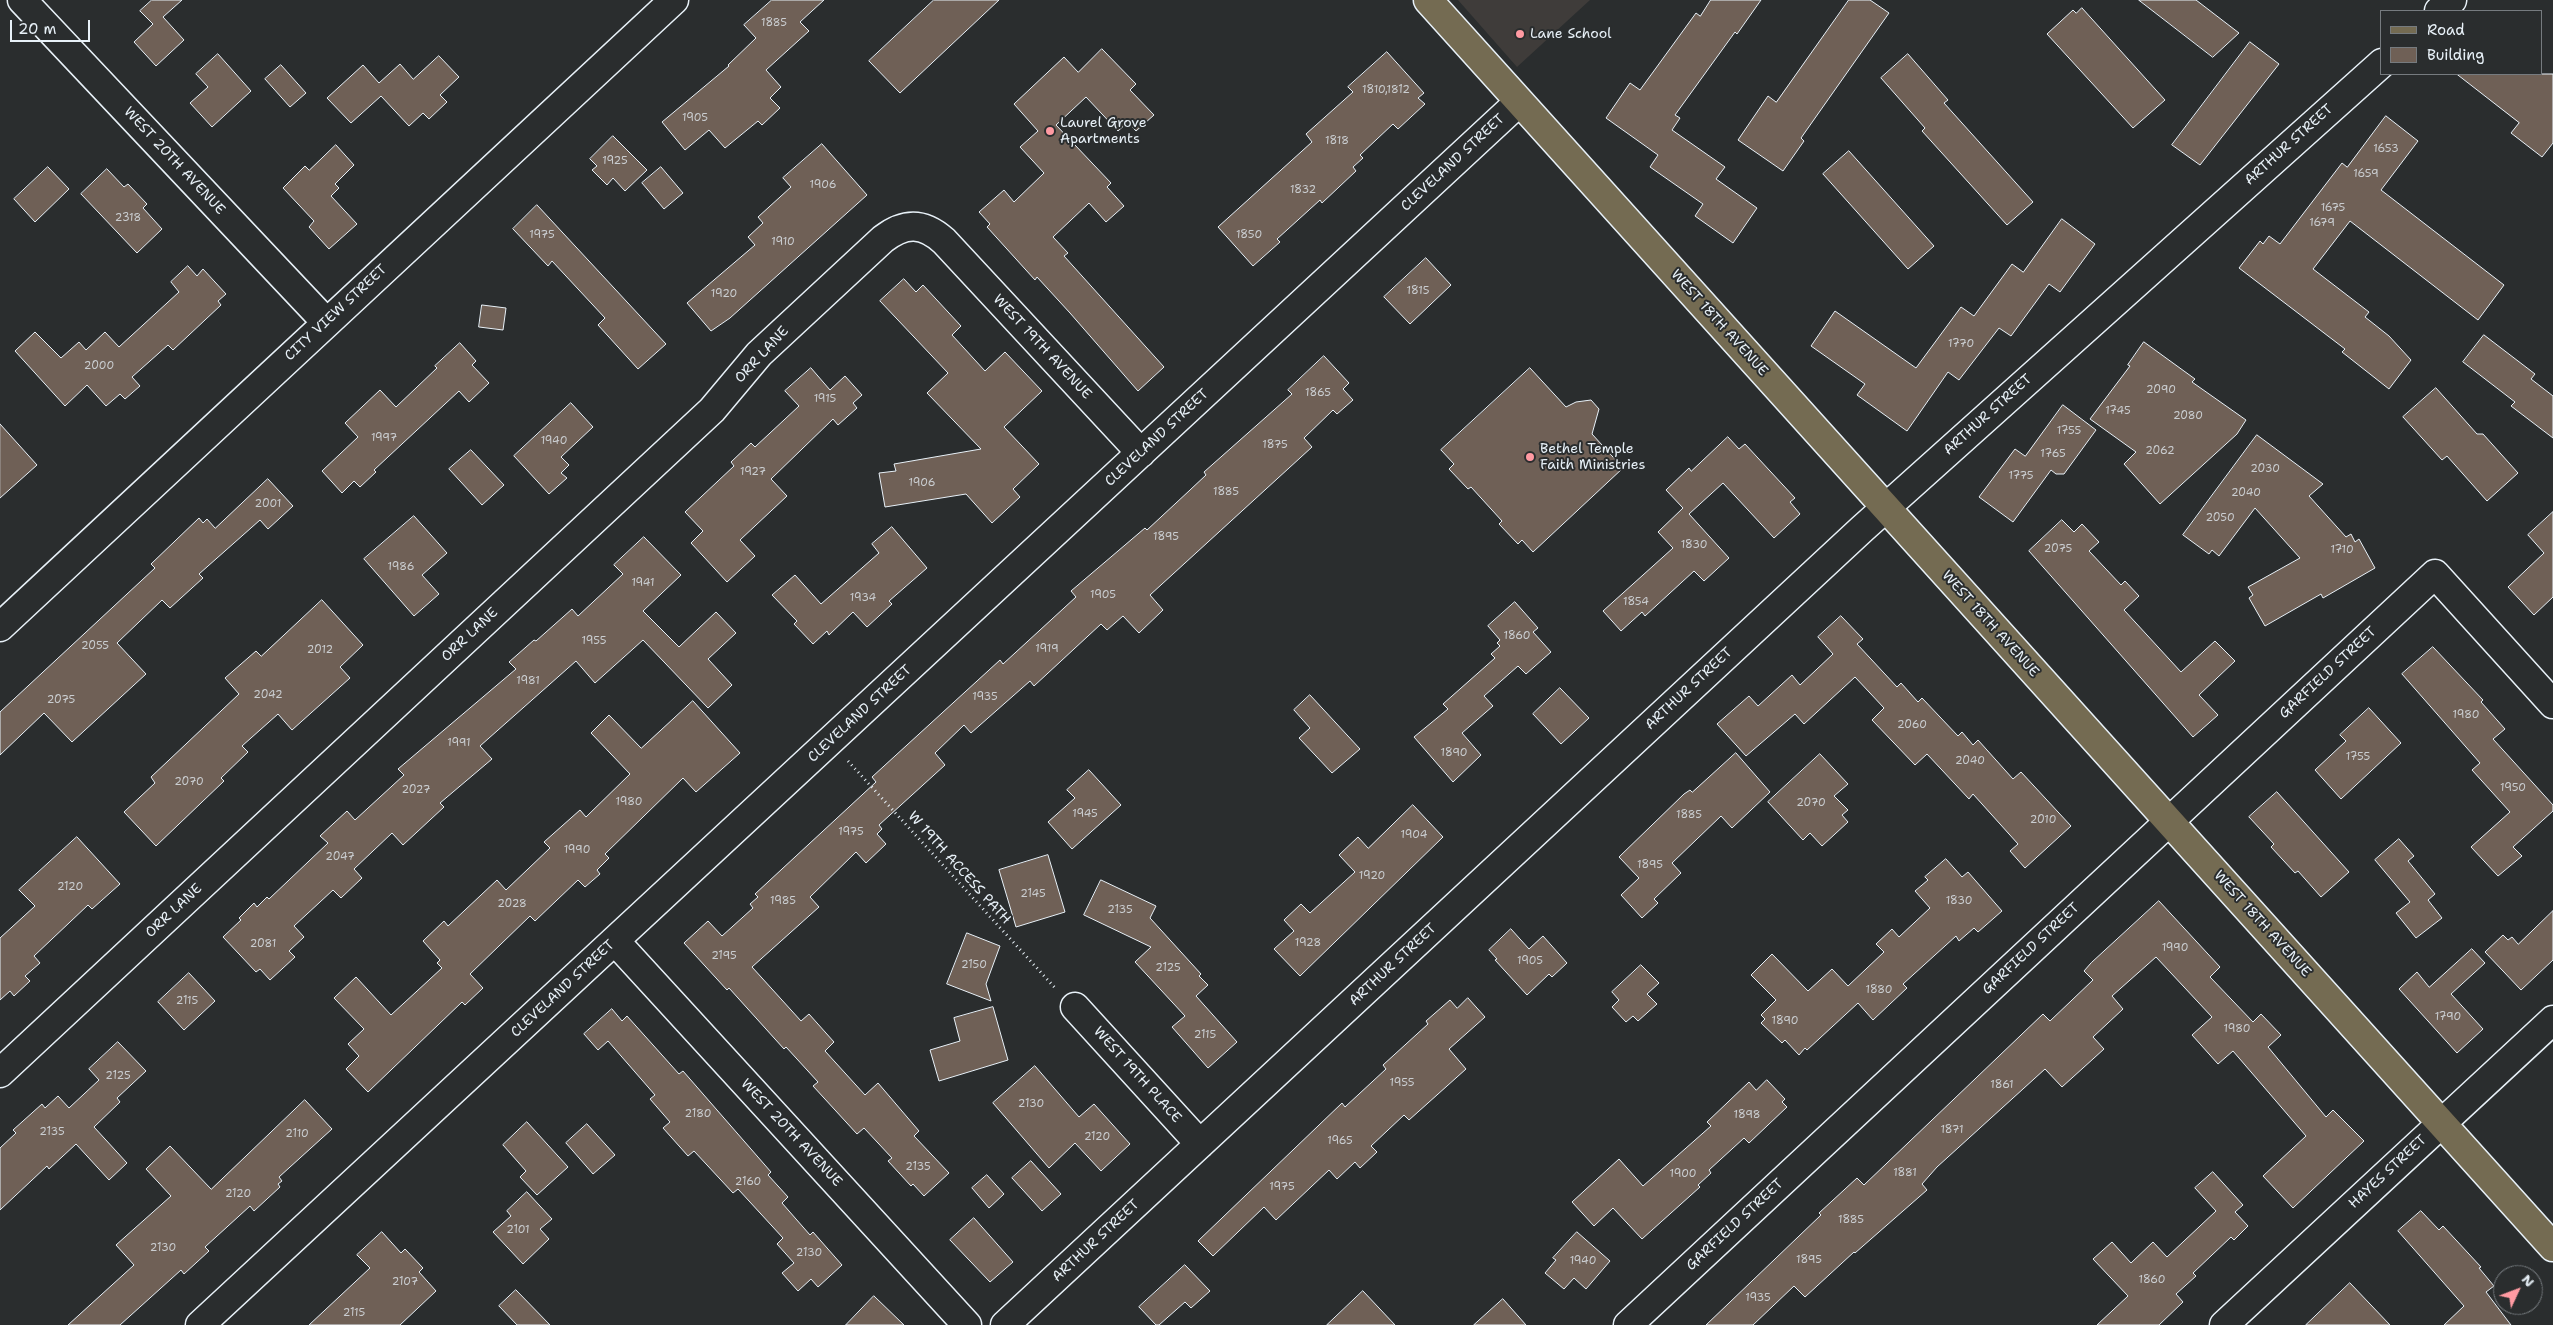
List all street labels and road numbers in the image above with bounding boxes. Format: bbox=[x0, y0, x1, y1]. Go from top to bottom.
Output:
street label: ARTHUR STREET bbox=[2241, 101, 2337, 189]
street label: WEST 20TH AVENUE bbox=[120, 104, 228, 218]
street label: CLEVELAND STREET bbox=[1398, 111, 1508, 215]
street label: CITY VIEW STREET bbox=[281, 261, 391, 365]
street label: WEST 18TH AVENUE bbox=[1667, 266, 1771, 380]
street label: WEST 19TH AVENUE bbox=[989, 291, 1095, 403]
street label: ORR LANE bbox=[732, 323, 792, 387]
street label: ARTHUR STREET bbox=[1940, 371, 2036, 459]
street label: CLEVELAND STREET bbox=[1102, 386, 1212, 490]
street label: WEST 18TH AVENUE bbox=[1938, 567, 2042, 681]
street label: ORR LANE bbox=[438, 605, 502, 665]
street label: GARFIELD STREET bbox=[2276, 624, 2380, 722]
street label: ARTHUR STREET bbox=[1642, 644, 1736, 734]
street label: CLEVELAND STREET bbox=[805, 662, 915, 766]
street label: W 19TH ACCESS PATH bbox=[904, 808, 1014, 928]
street label: WEST 18TH AVENUE bbox=[2210, 867, 2314, 981]
street label: ORR LANE bbox=[142, 881, 206, 941]
street label: GARFIELD STREET bbox=[1979, 900, 2083, 998]
street label: ARTHUR STREET bbox=[1346, 920, 1440, 1010]
street label: CLEVELAND STREET bbox=[508, 937, 618, 1041]
street label: WEST 19TH PLACE bbox=[1089, 1024, 1185, 1126]
street label: WEST 20TH AVENUE bbox=[737, 1076, 845, 1190]
street label: HAYES STREET bbox=[2346, 1132, 2430, 1212]
street label: GARFIELD STREET bbox=[1683, 1176, 1787, 1274]
street label: ARTHUR STREET bbox=[1049, 1196, 1143, 1286]

